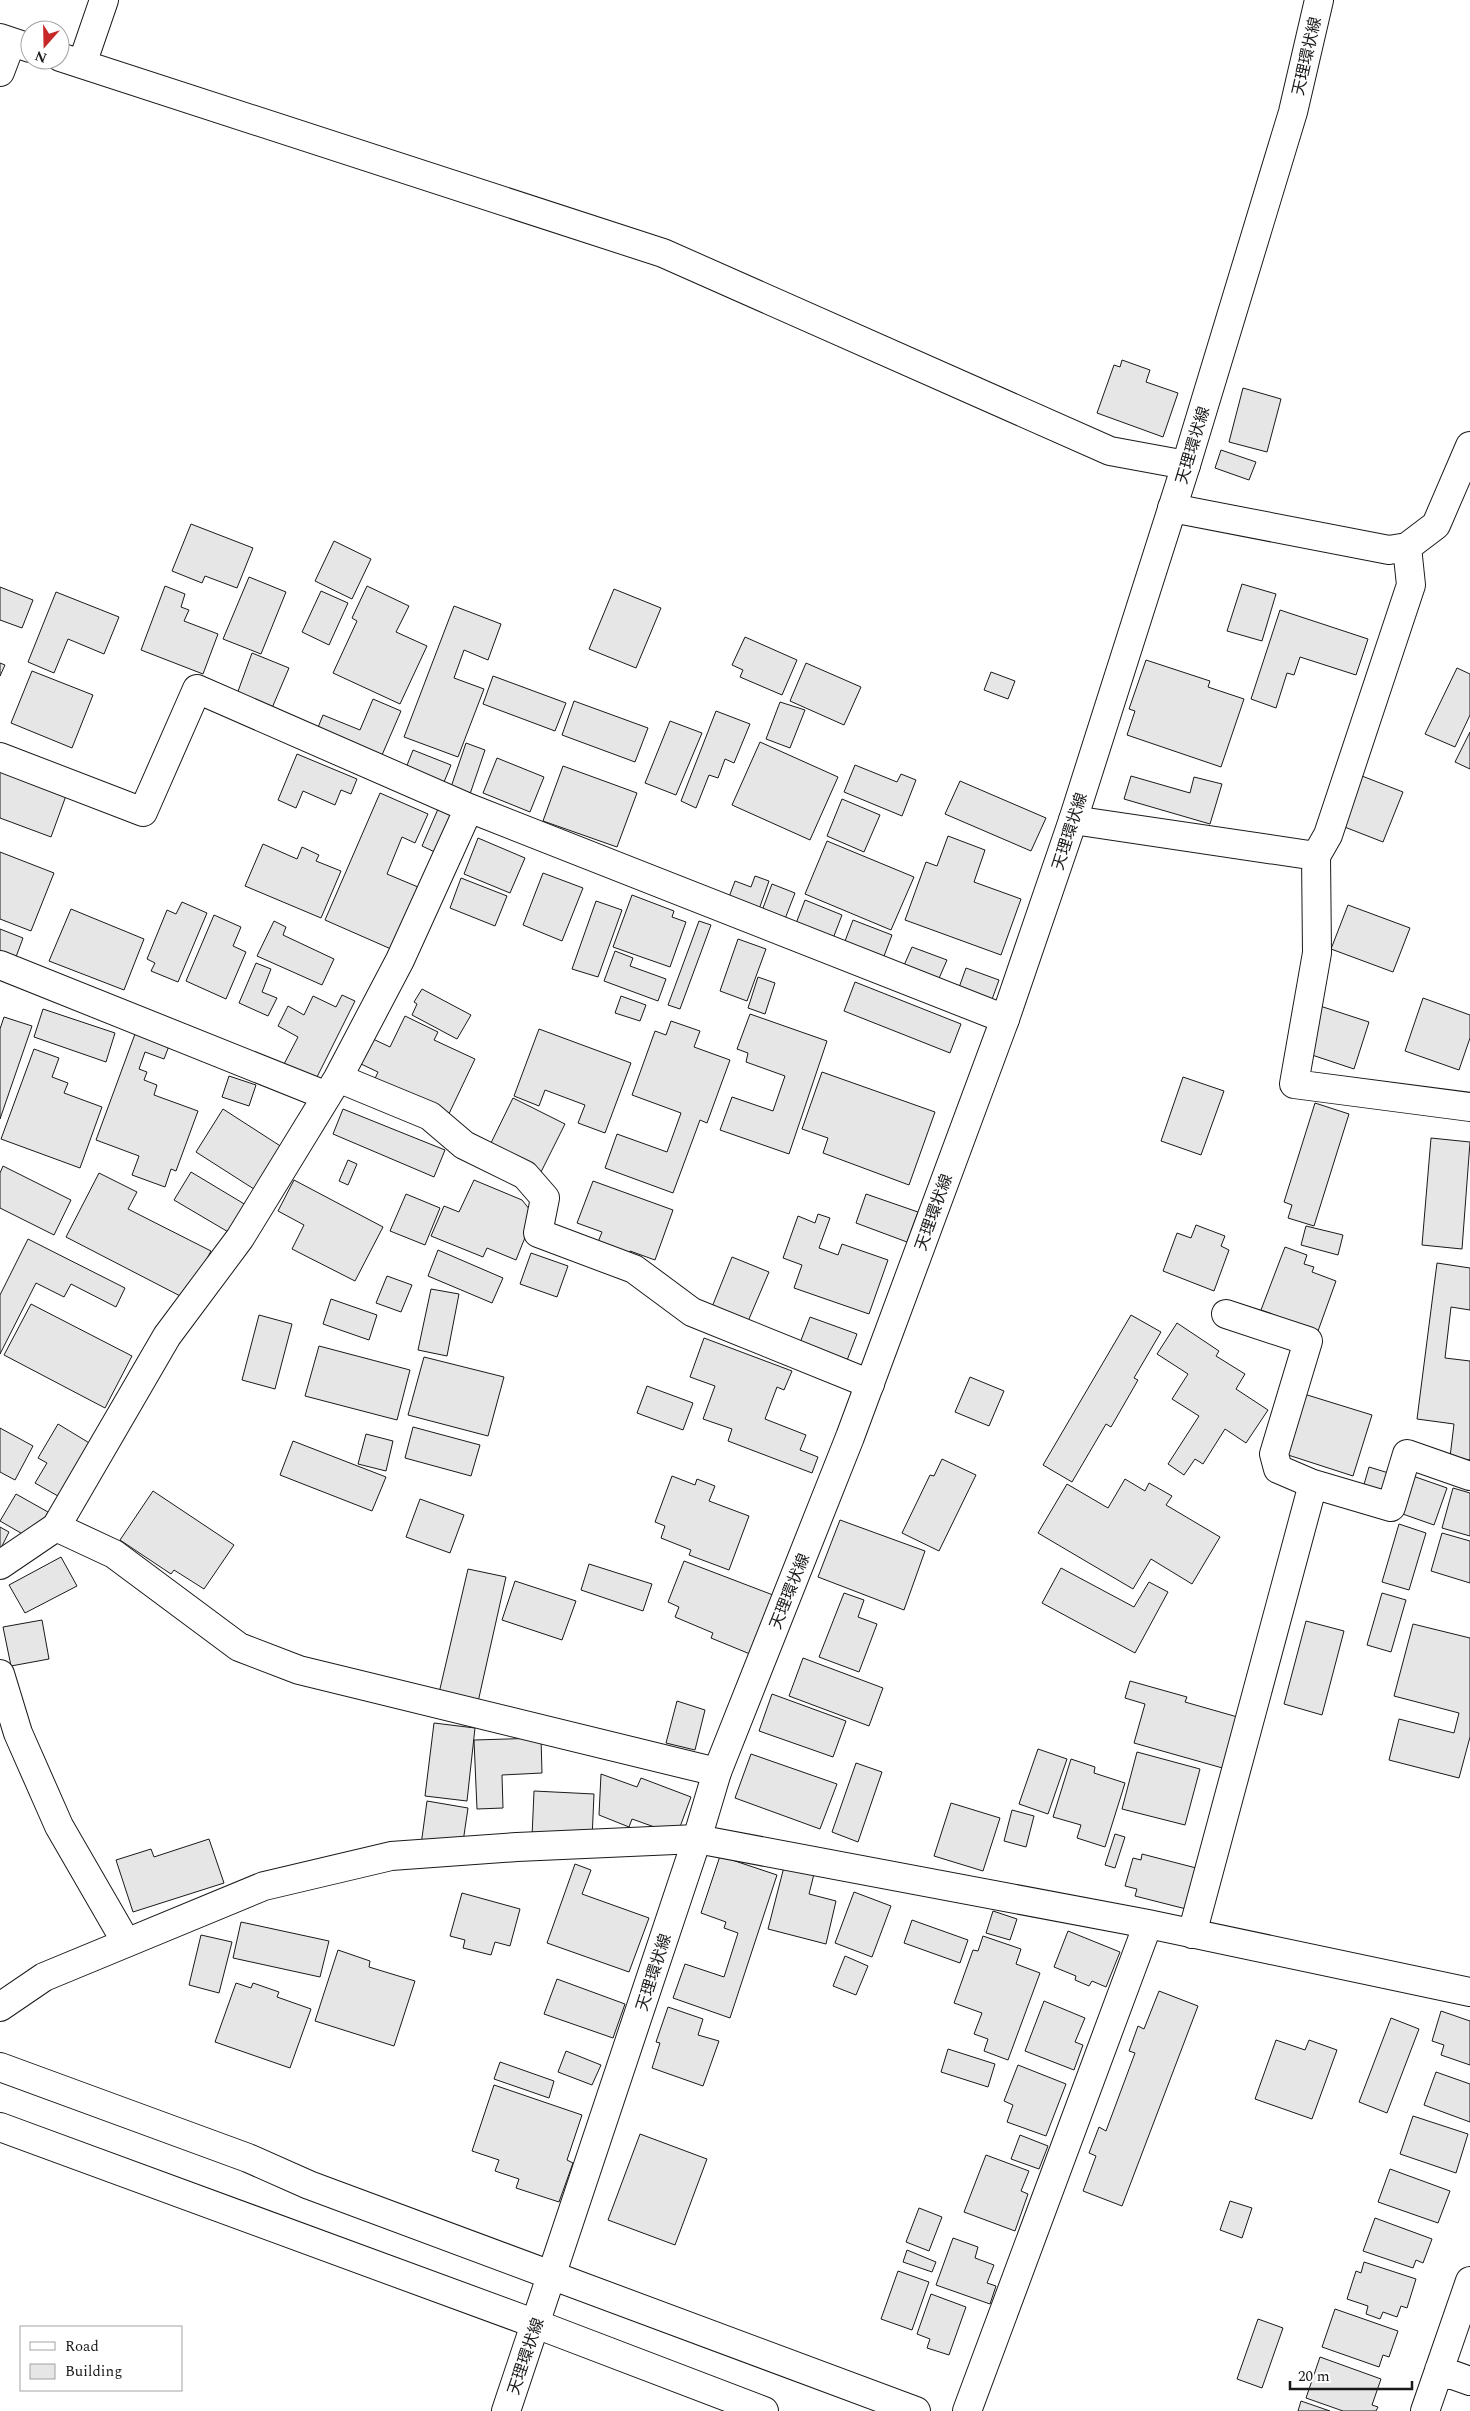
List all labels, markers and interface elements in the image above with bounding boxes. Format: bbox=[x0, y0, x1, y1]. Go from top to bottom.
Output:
street label: 天理環状線 bbox=[1286, 15, 1328, 98]
north arrow bbox=[20, 20, 70, 70]
text: N bbox=[32, 45, 50, 69]
street label: 天理環状線 bbox=[1170, 404, 1216, 487]
street label: 天理環状線 bbox=[1046, 790, 1094, 873]
street label: 天理環状線 bbox=[909, 1171, 959, 1254]
street label: 天理環状線 bbox=[764, 1550, 816, 1633]
street label: 天理環状線 bbox=[630, 1931, 678, 2014]
street label: 天理環状線 bbox=[502, 2315, 550, 2398]
legend bbox=[20, 2326, 182, 2391]
text: Road bbox=[65, 2335, 99, 2358]
scale bar bbox=[1290, 2358, 1412, 2390]
text: Building bbox=[65, 2360, 122, 2383]
text: 20 m bbox=[1298, 2365, 1330, 2388]

